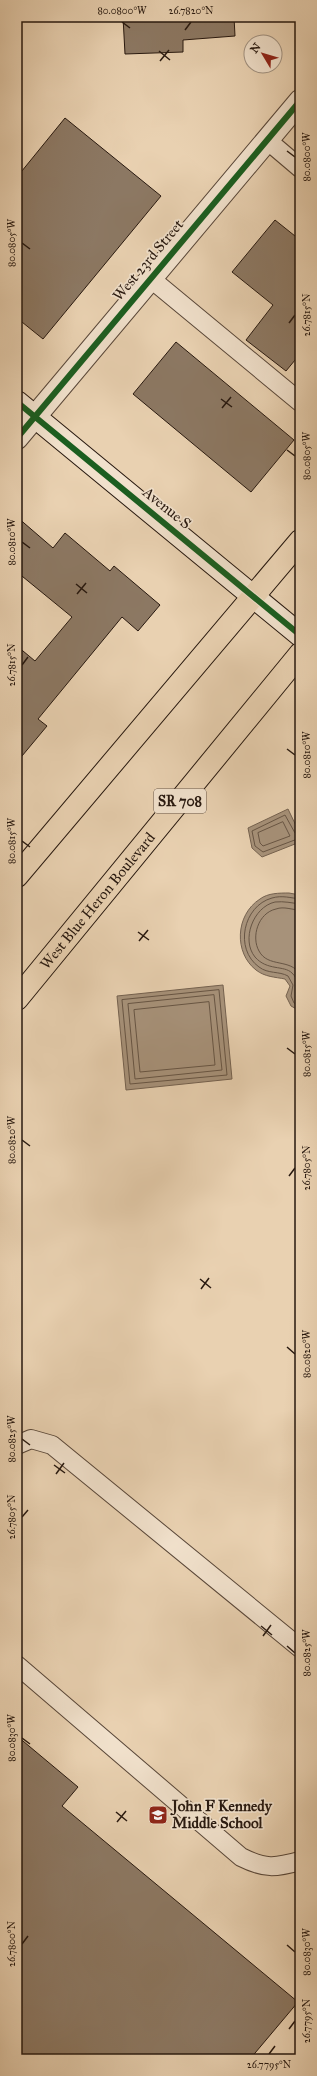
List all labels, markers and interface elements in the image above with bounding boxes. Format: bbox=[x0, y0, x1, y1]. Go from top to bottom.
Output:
text: 80.0800°W bbox=[97, 5, 147, 17]
text: 26.7820°N bbox=[168, 5, 214, 17]
north arrow bbox=[243, 34, 283, 74]
text: N bbox=[248, 40, 264, 56]
text: 80.0800°W bbox=[301, 132, 313, 182]
street label: West 23rd Street bbox=[109, 215, 188, 304]
text: 80.0805°W bbox=[6, 219, 18, 267]
text: 26.7815°N bbox=[301, 293, 313, 336]
text: 80.0805°W bbox=[301, 432, 313, 480]
street label: Avenue S bbox=[138, 482, 195, 533]
text: 80.0810°W bbox=[6, 518, 18, 566]
text: 26.7815°N bbox=[6, 643, 18, 686]
text: 80.0810°W bbox=[301, 731, 313, 779]
road number: SR 708 bbox=[154, 789, 206, 813]
text: 80.0815°W bbox=[6, 818, 18, 864]
street label: West Blue Heron Boulevard bbox=[36, 828, 159, 973]
text: 80.0815°W bbox=[301, 1031, 313, 1077]
text: 80.0820°W bbox=[6, 1115, 18, 1164]
text: 26.7805°N bbox=[301, 1145, 313, 1190]
text: 80.0820°W bbox=[301, 1329, 313, 1378]
text: 80.0825°W bbox=[6, 1415, 18, 1462]
text: 26.7805°N bbox=[6, 1494, 18, 1539]
text: 80.0825°W bbox=[301, 1629, 313, 1676]
text: 80.0830°W bbox=[6, 1714, 18, 1762]
place label: John F Kennedy Middle School bbox=[170, 1797, 273, 1832]
school or university icon: John F Kennedy Middle School bbox=[147, 1804, 169, 1826]
text: 26.7800°N bbox=[6, 1921, 18, 1967]
text: 80.0830°W bbox=[301, 1928, 313, 1976]
text: 26.7795°N bbox=[301, 1998, 313, 2043]
text: 26.7795°N bbox=[247, 2059, 292, 2071]

